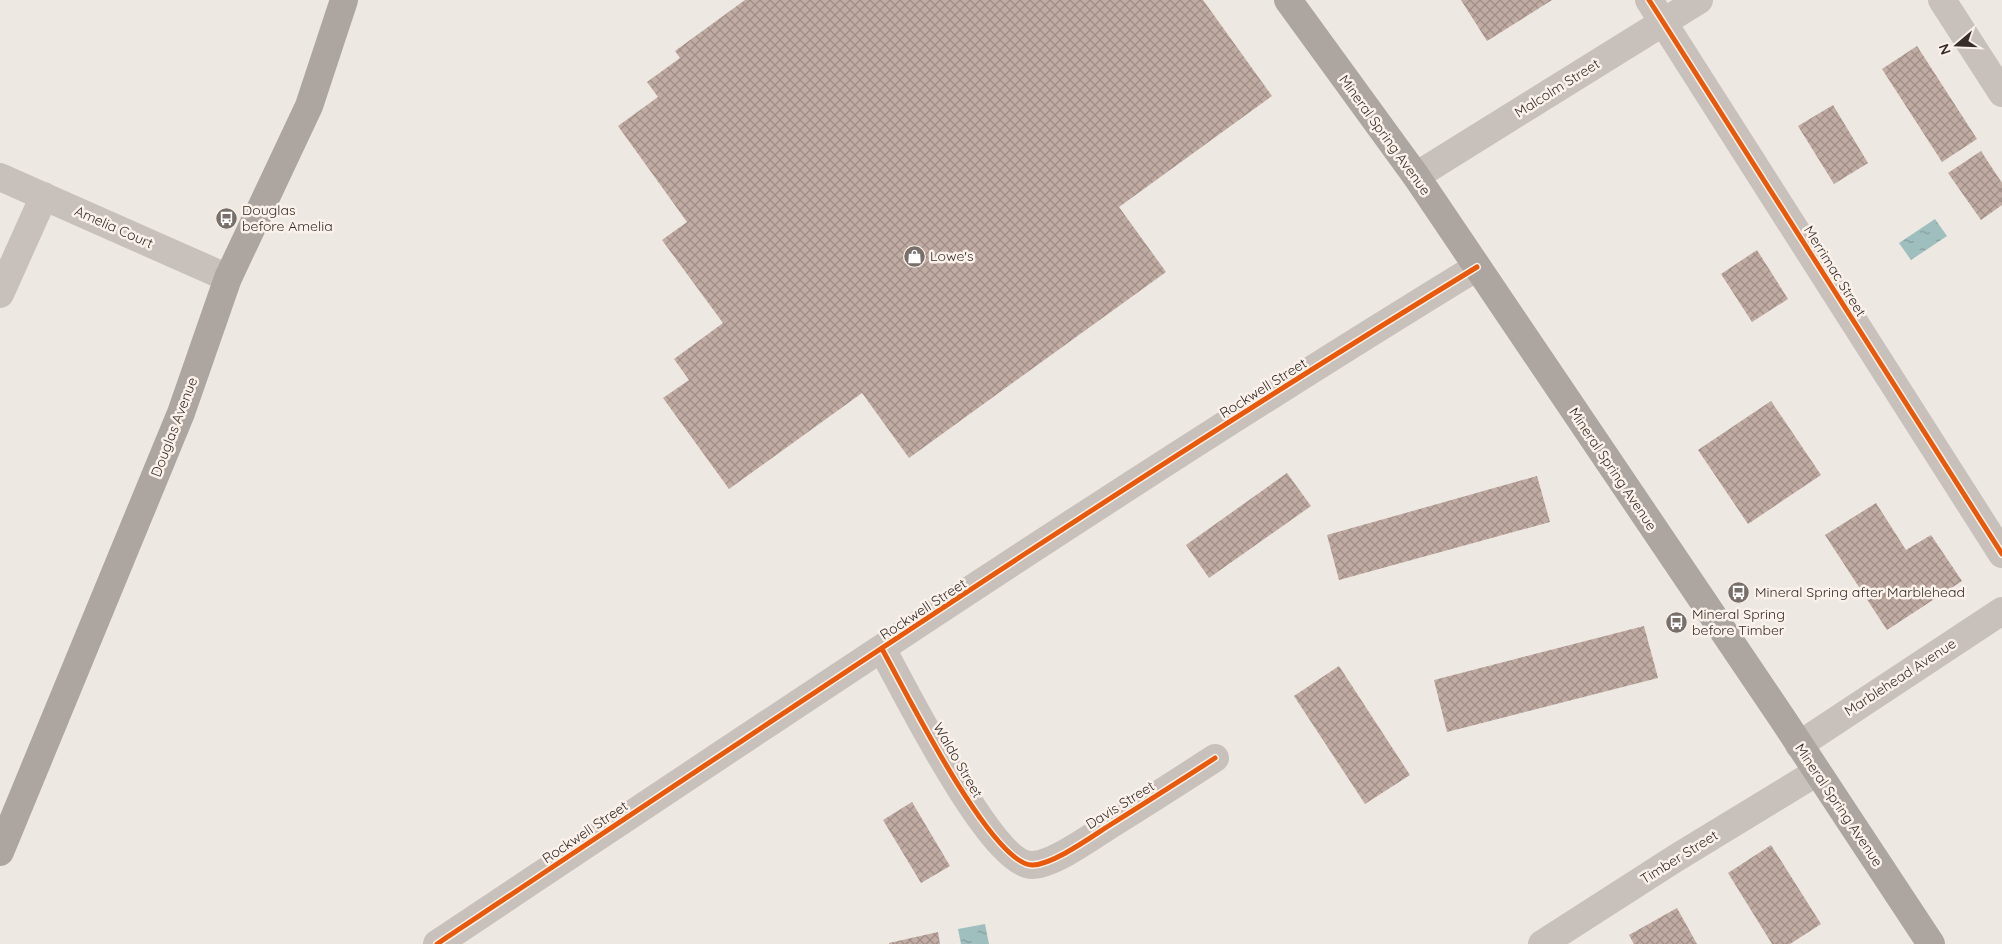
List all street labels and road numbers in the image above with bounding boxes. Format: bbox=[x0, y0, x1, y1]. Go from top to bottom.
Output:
street label: Malcolm Street bbox=[1511, 55, 1603, 121]
street label: Mineral Spring Avenue bbox=[1335, 71, 1435, 199]
street label: Amelia Court bbox=[72, 202, 156, 252]
street label: Merrimac Street bbox=[1800, 222, 1870, 320]
street label: Rockwell Street bbox=[1216, 354, 1310, 422]
street label: Douglas Avenue bbox=[147, 375, 201, 479]
street label: Mineral Spring Avenue bbox=[1565, 404, 1661, 534]
street label: Rockwell Street bbox=[876, 574, 970, 644]
street label: Marblehead Avenue bbox=[1841, 634, 1959, 720]
street label: Waldo Street bbox=[929, 719, 987, 801]
street label: Mineral Spring Avenue bbox=[1791, 740, 1887, 870]
street label: Davis Street bbox=[1082, 777, 1158, 833]
street label: Rockwell Street bbox=[539, 797, 631, 867]
street label: Timber Street bbox=[1637, 826, 1721, 888]

